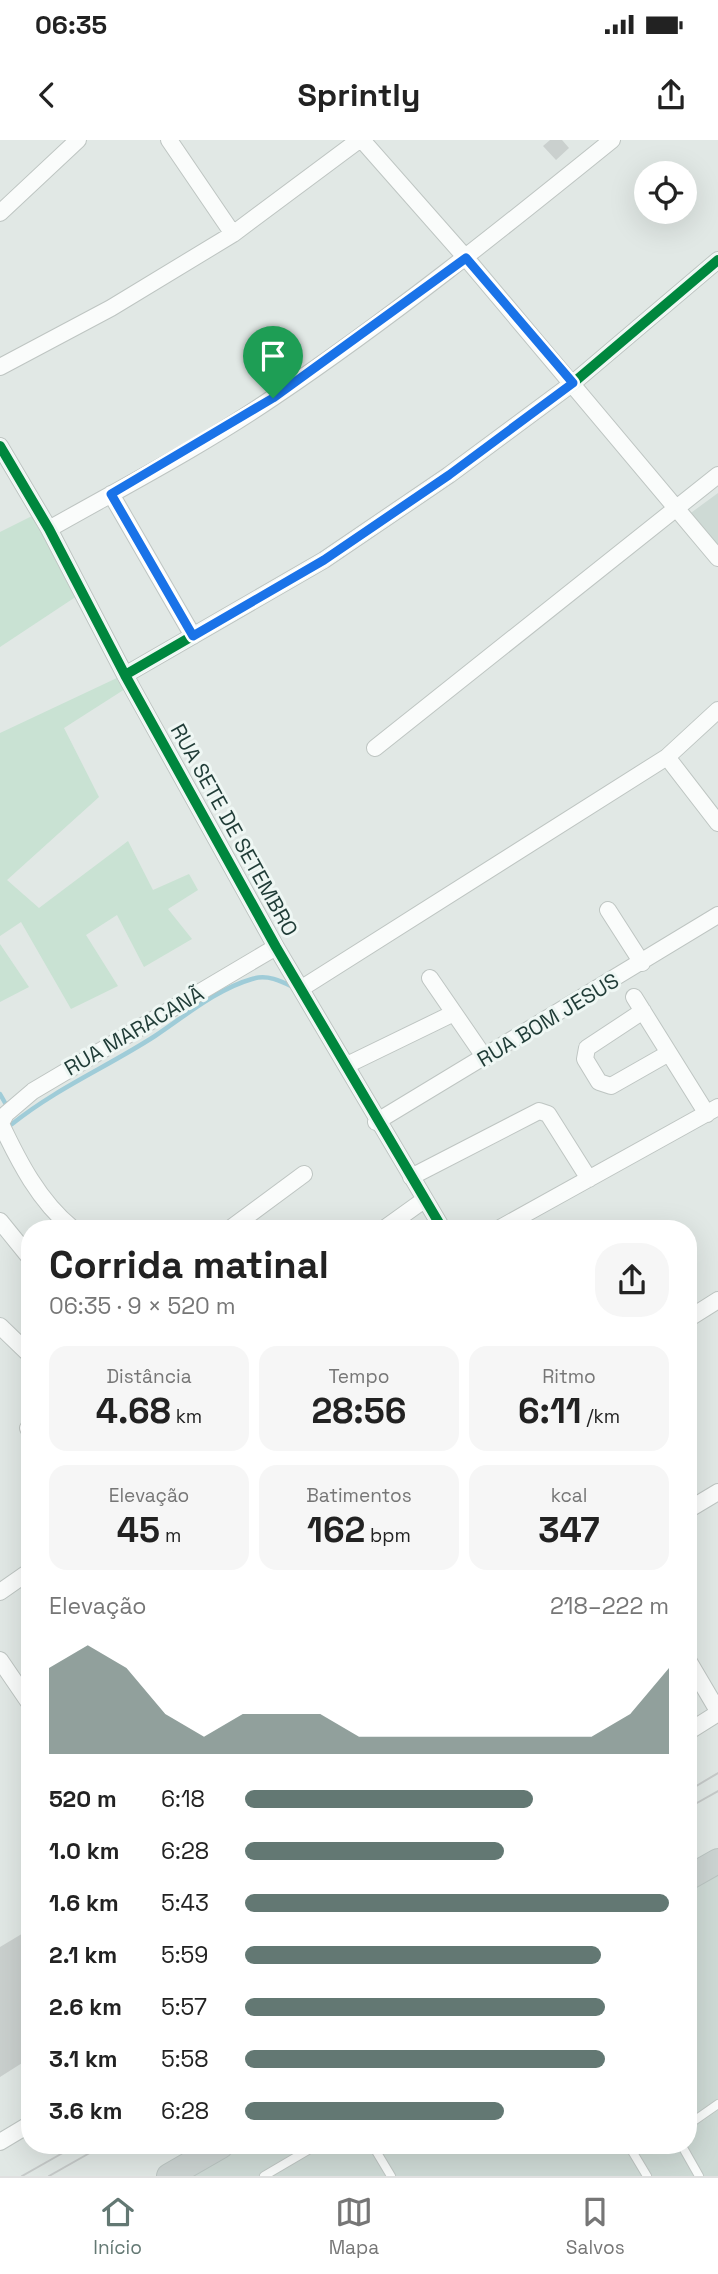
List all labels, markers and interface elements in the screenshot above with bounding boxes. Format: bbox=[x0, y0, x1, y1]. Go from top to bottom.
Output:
text: 06:35 bbox=[35, 8, 107, 42]
text: Sprintly bbox=[297, 75, 421, 115]
icon: back bbox=[28, 76, 66, 114]
icon: share bbox=[652, 76, 690, 114]
map controls bbox=[634, 161, 697, 224]
button: locate bbox=[634, 161, 697, 224]
pin bbox=[243, 326, 303, 398]
icon: arrive bbox=[254, 337, 292, 375]
street label: RUA SETE DE SETEMBRO bbox=[165, 719, 304, 941]
street label: RUA BOM JESUS bbox=[472, 967, 624, 1073]
street label: RUA MARACANÃ bbox=[59, 980, 208, 1081]
text: Corrida matinal bbox=[49, 1241, 329, 1289]
button: share bbox=[595, 1243, 669, 1317]
text: 06:35 · 9 × 520 m bbox=[49, 1291, 235, 1321]
text: Distância bbox=[106, 1364, 192, 1389]
text: Tempo bbox=[329, 1364, 389, 1389]
text: Ritmo bbox=[542, 1364, 596, 1389]
text: 4.68 bbox=[96, 1389, 171, 1433]
text: 28:56 bbox=[312, 1389, 406, 1433]
text: 6:11 bbox=[518, 1389, 582, 1433]
text: km bbox=[171, 1404, 202, 1429]
text: /km bbox=[582, 1404, 620, 1429]
text: Elevação bbox=[109, 1483, 189, 1508]
text: Batimentos bbox=[306, 1483, 412, 1508]
text: kcal bbox=[551, 1483, 587, 1508]
text: 45 bbox=[117, 1508, 160, 1552]
text: 162 bbox=[307, 1508, 365, 1552]
text: 347 bbox=[538, 1508, 600, 1552]
text: m bbox=[160, 1523, 181, 1548]
text: bpm bbox=[365, 1523, 411, 1548]
text: Elevação bbox=[49, 1591, 147, 1621]
text: 218–222 m bbox=[550, 1591, 669, 1621]
text: 520 m bbox=[49, 1784, 117, 1814]
text: 6:18 bbox=[161, 1784, 205, 1814]
text: 1.0 km bbox=[49, 1836, 119, 1866]
text: 6:28 bbox=[161, 1836, 209, 1866]
text: 1.6 km bbox=[49, 1888, 119, 1918]
text: 5:43 bbox=[161, 1888, 209, 1918]
text: 2.1 km bbox=[49, 1940, 117, 1970]
text: 5:59 bbox=[161, 1940, 208, 1970]
text: 2.6 km bbox=[49, 1992, 122, 2022]
text: 5:57 bbox=[161, 1992, 207, 2022]
text: 3.1 km bbox=[49, 2044, 118, 2074]
text: 5:58 bbox=[161, 2044, 209, 2074]
text: 3.6 km bbox=[49, 2096, 122, 2126]
text: 6:28 bbox=[161, 2096, 209, 2126]
tab: Início bbox=[93, 2193, 142, 2260]
tab: Mapa bbox=[329, 2193, 379, 2260]
tab: Salvos bbox=[566, 2193, 625, 2260]

